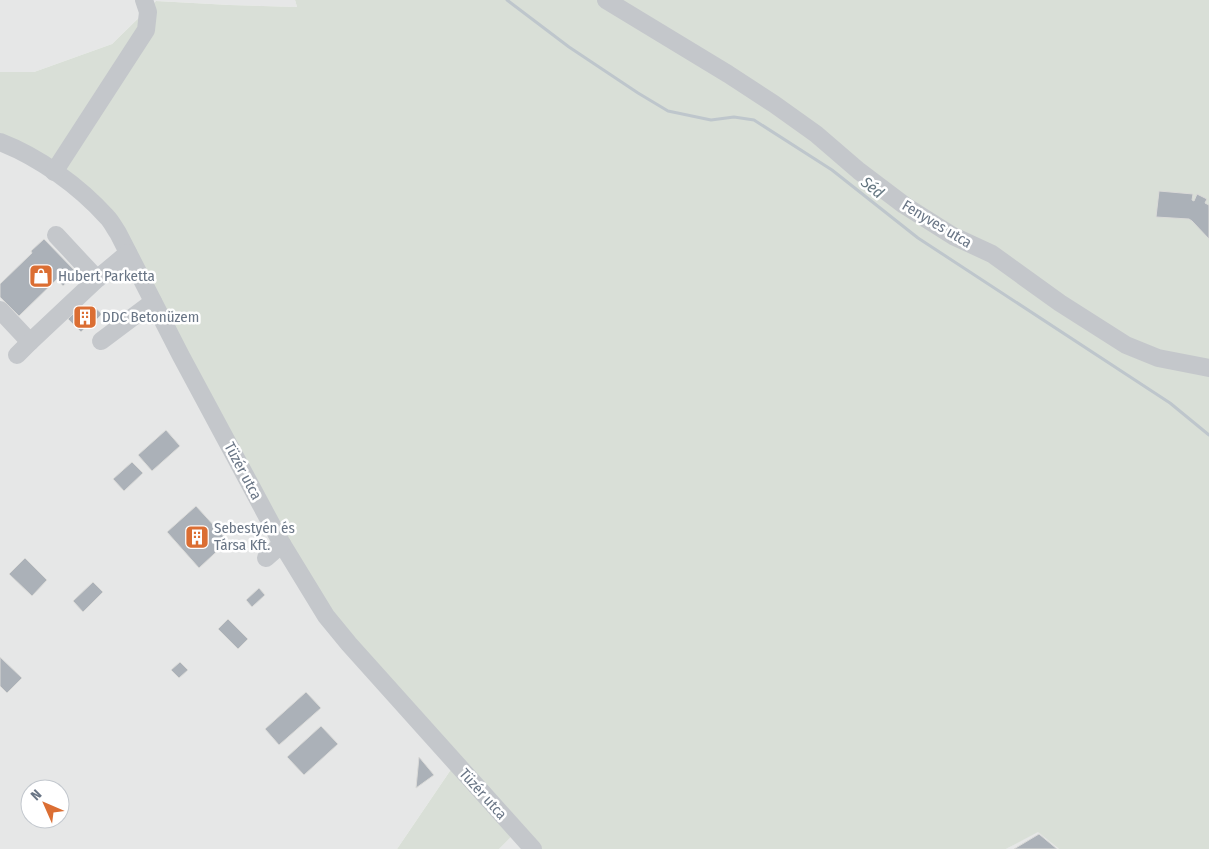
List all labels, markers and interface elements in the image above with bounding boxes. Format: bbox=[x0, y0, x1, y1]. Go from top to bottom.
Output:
water label: Séd bbox=[857, 172, 888, 203]
street label: Fenyves utca bbox=[899, 196, 975, 252]
shop icon: Hubert Parketta bbox=[28, 263, 54, 289]
place label: Hubert Parketta bbox=[58, 267, 155, 285]
building icon: DDC Betonüzem bbox=[72, 304, 98, 330]
place label: DDC Betonüzem bbox=[102, 308, 199, 326]
street label: Tüzér utca bbox=[220, 439, 266, 503]
place label: Sebestyén és Társa Kft. bbox=[214, 519, 295, 554]
building icon: Sebestyén és Társa Kft. bbox=[184, 524, 210, 550]
street label: Tüzér utca bbox=[455, 765, 511, 823]
north arrow bbox=[20, 779, 70, 829]
text: N bbox=[27, 786, 45, 804]

